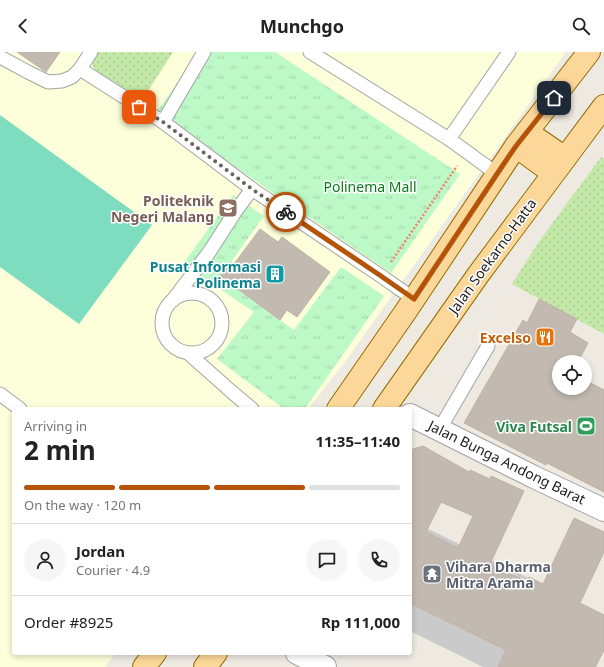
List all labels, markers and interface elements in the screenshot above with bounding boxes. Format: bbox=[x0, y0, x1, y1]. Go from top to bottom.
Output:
text: Munchgo bbox=[260, 14, 344, 38]
icon: back bbox=[12, 15, 34, 37]
icon: search bbox=[570, 15, 592, 37]
pin bbox=[537, 81, 571, 115]
icon: home bbox=[543, 87, 565, 109]
pin bbox=[122, 90, 156, 124]
icon: bag bbox=[128, 96, 150, 118]
park label: Polinema Mall bbox=[323, 177, 417, 196]
place label: Politeknik Negeri Malang bbox=[111, 191, 214, 226]
courier bbox=[266, 192, 306, 232]
street label: Jalan Soekarno-Hatta bbox=[442, 194, 540, 319]
school or university icon: Politeknik Negeri Malang bbox=[217, 197, 239, 219]
icon: bike bbox=[275, 201, 297, 223]
place label: Pusat Informasi Polinema bbox=[150, 257, 261, 292]
building icon: Pusat Informasi Polinema bbox=[264, 263, 286, 285]
restaurant icon: Excelso bbox=[534, 326, 556, 348]
place label: Excelso bbox=[480, 328, 531, 347]
map controls bbox=[552, 355, 592, 395]
button: locate bbox=[552, 355, 592, 395]
street label: Jalan Bunga Andong Barat bbox=[423, 415, 589, 508]
sports icon: Viva Futsal bbox=[575, 415, 597, 437]
text: Arriving in bbox=[24, 417, 87, 435]
place label: Viva Futsal bbox=[496, 417, 572, 436]
text: 11:35–11:40 bbox=[315, 431, 400, 451]
text: 2 min bbox=[24, 432, 96, 468]
text: On the way · 120 m bbox=[24, 496, 141, 514]
button: person bbox=[24, 539, 66, 581]
button: chat bbox=[306, 539, 348, 581]
button: phone bbox=[358, 539, 400, 581]
text: Jordan bbox=[76, 541, 125, 561]
place label: Vihara Dharma Mitra Arama bbox=[446, 557, 551, 592]
text: Courier · 4.9 bbox=[76, 561, 150, 579]
temple icon: Vihara Dharma Mitra Arama bbox=[421, 563, 443, 585]
text: Order #8925 bbox=[24, 612, 113, 632]
text: Rp 111,000 bbox=[321, 612, 400, 632]

